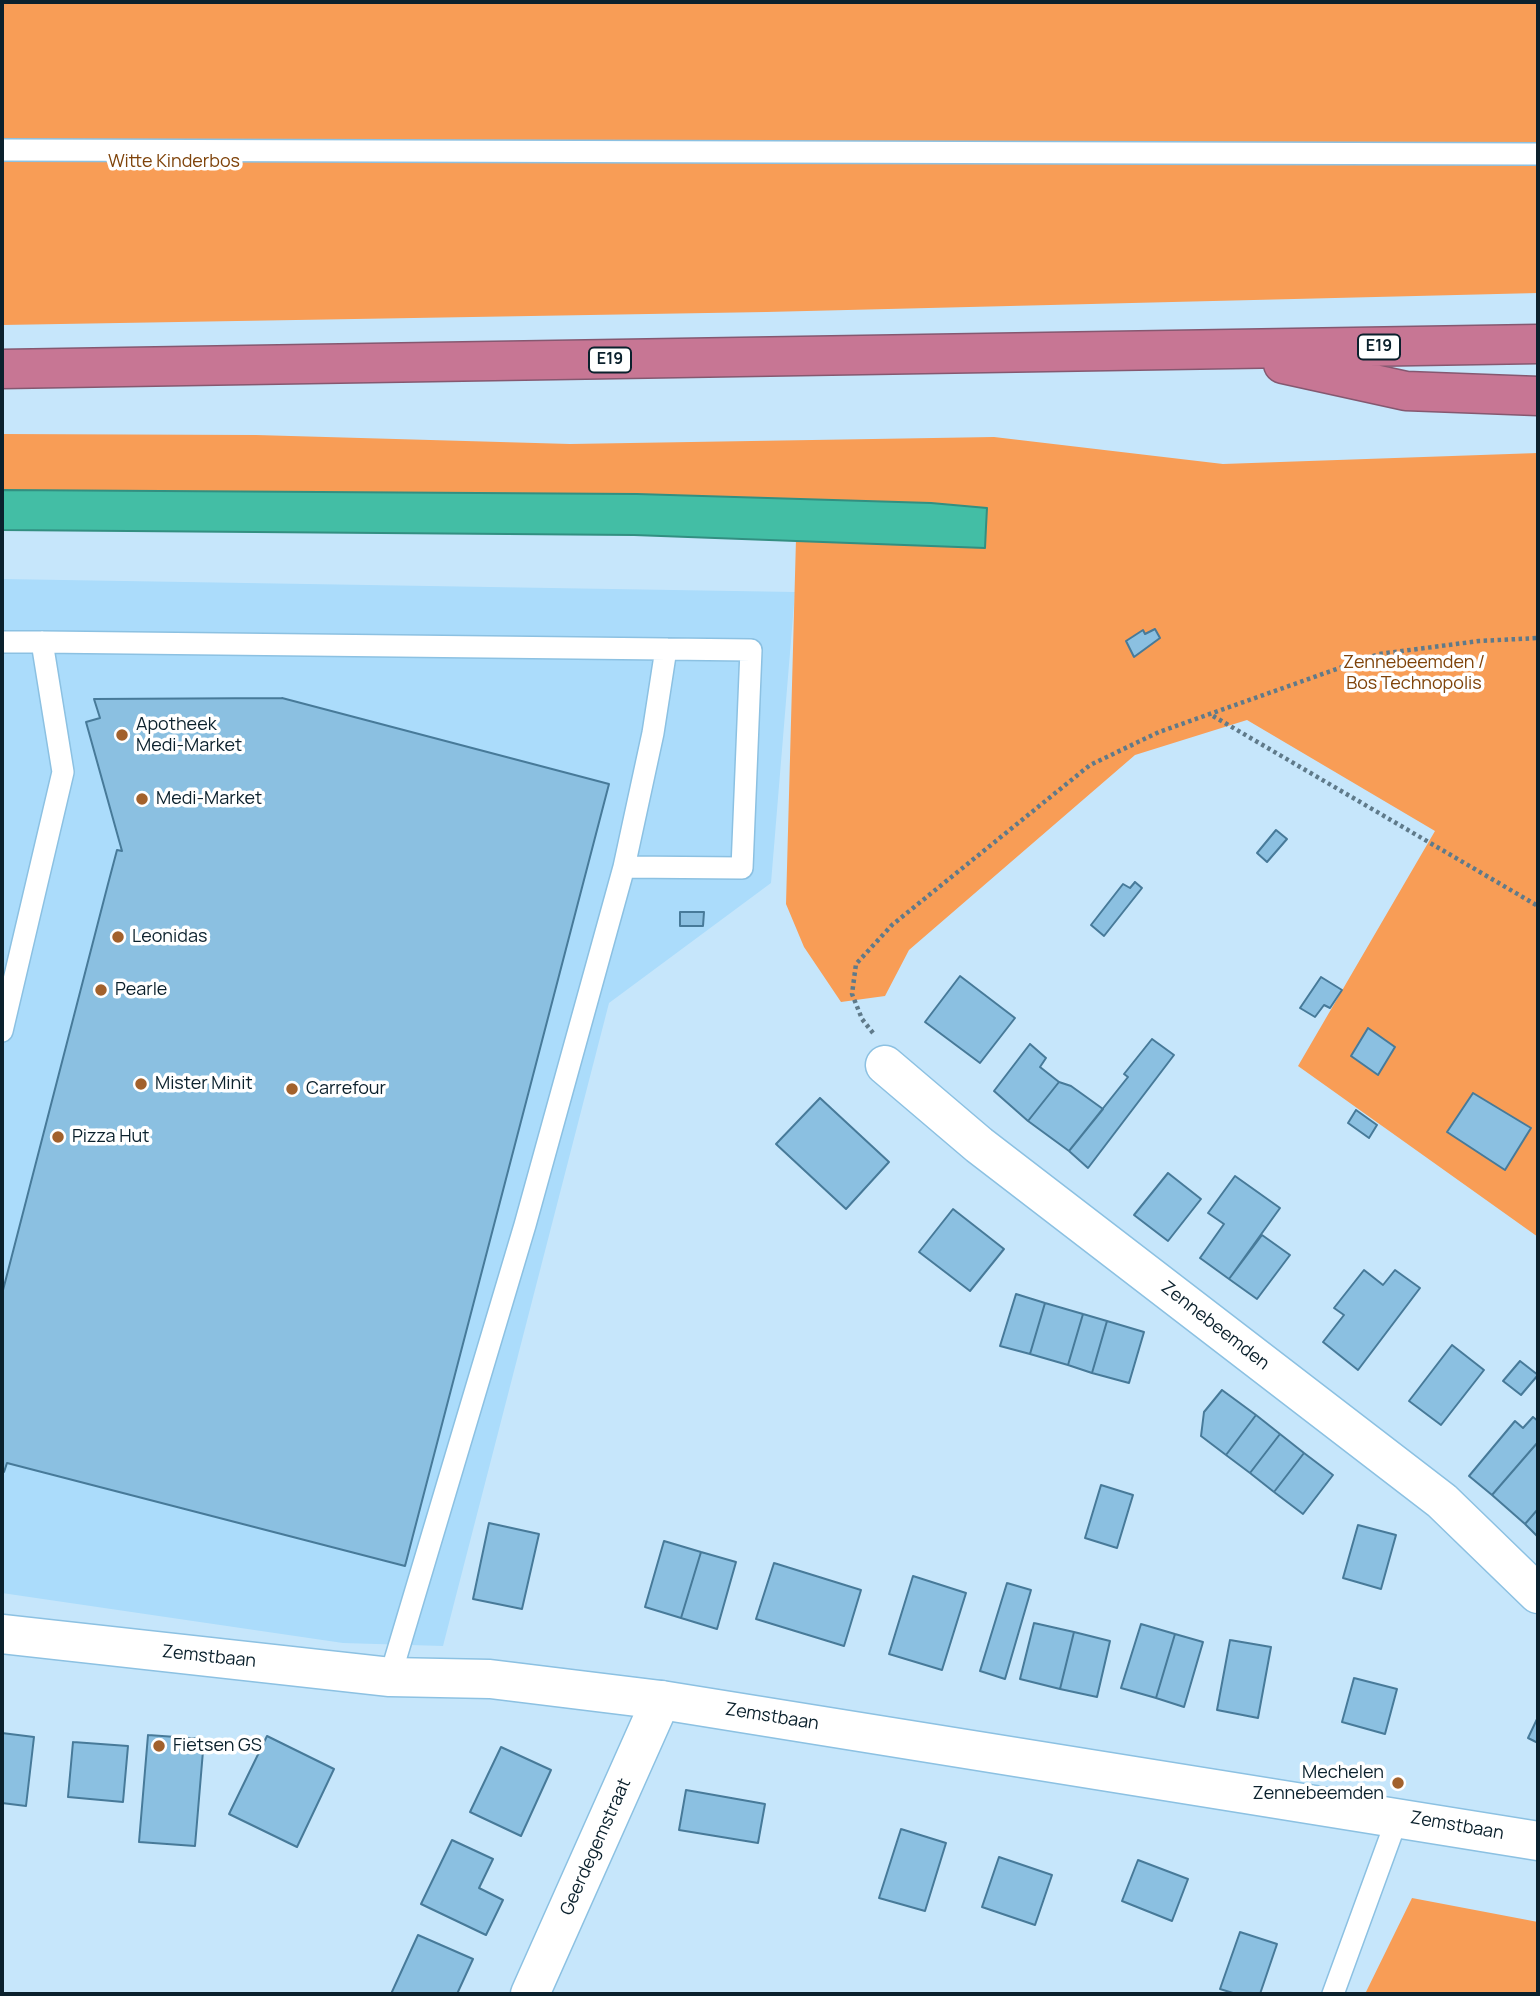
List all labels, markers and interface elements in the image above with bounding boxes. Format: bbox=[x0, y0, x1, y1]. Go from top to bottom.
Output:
park label: Witte Kinderbos bbox=[108, 151, 240, 173]
road number: E19 bbox=[1358, 334, 1400, 360]
road number: E19 bbox=[589, 348, 631, 372]
park label: Zennebeemden / Bos Technopolis bbox=[1343, 652, 1485, 694]
place label: Apotheek Medi-Market bbox=[136, 714, 242, 756]
marker: Apotheek Medi-Market bbox=[114, 727, 130, 743]
place label: Medi-Market bbox=[156, 788, 262, 810]
marker: Medi-Market bbox=[134, 791, 150, 807]
place label: Leonidas bbox=[132, 926, 207, 948]
marker: Leonidas bbox=[110, 929, 126, 945]
place label: Pearle bbox=[115, 979, 167, 1001]
marker: Pearle bbox=[93, 982, 109, 998]
place label: Mister Minit bbox=[155, 1073, 253, 1095]
marker: Mister Minit bbox=[133, 1076, 149, 1092]
place label: Carrefour bbox=[306, 1078, 386, 1100]
marker: Carrefour bbox=[284, 1081, 300, 1097]
place label: Pizza Hut bbox=[72, 1126, 149, 1148]
marker: Pizza Hut bbox=[50, 1129, 66, 1145]
street label: Zennebeemden bbox=[1157, 1277, 1273, 1375]
street label: Zemstbaan bbox=[161, 1641, 257, 1673]
street label: Zemstbaan bbox=[724, 1699, 820, 1735]
place label: Fietsen GS bbox=[173, 1735, 262, 1757]
marker: Fietsen GS bbox=[151, 1738, 167, 1754]
place label: Mechelen Zennebeemden bbox=[1253, 1762, 1384, 1804]
street label: Geerdegemstraat bbox=[556, 1775, 636, 1919]
marker: Mechelen Zennebeemden bbox=[1390, 1775, 1406, 1791]
street label: Zemstbaan bbox=[1409, 1807, 1505, 1845]

